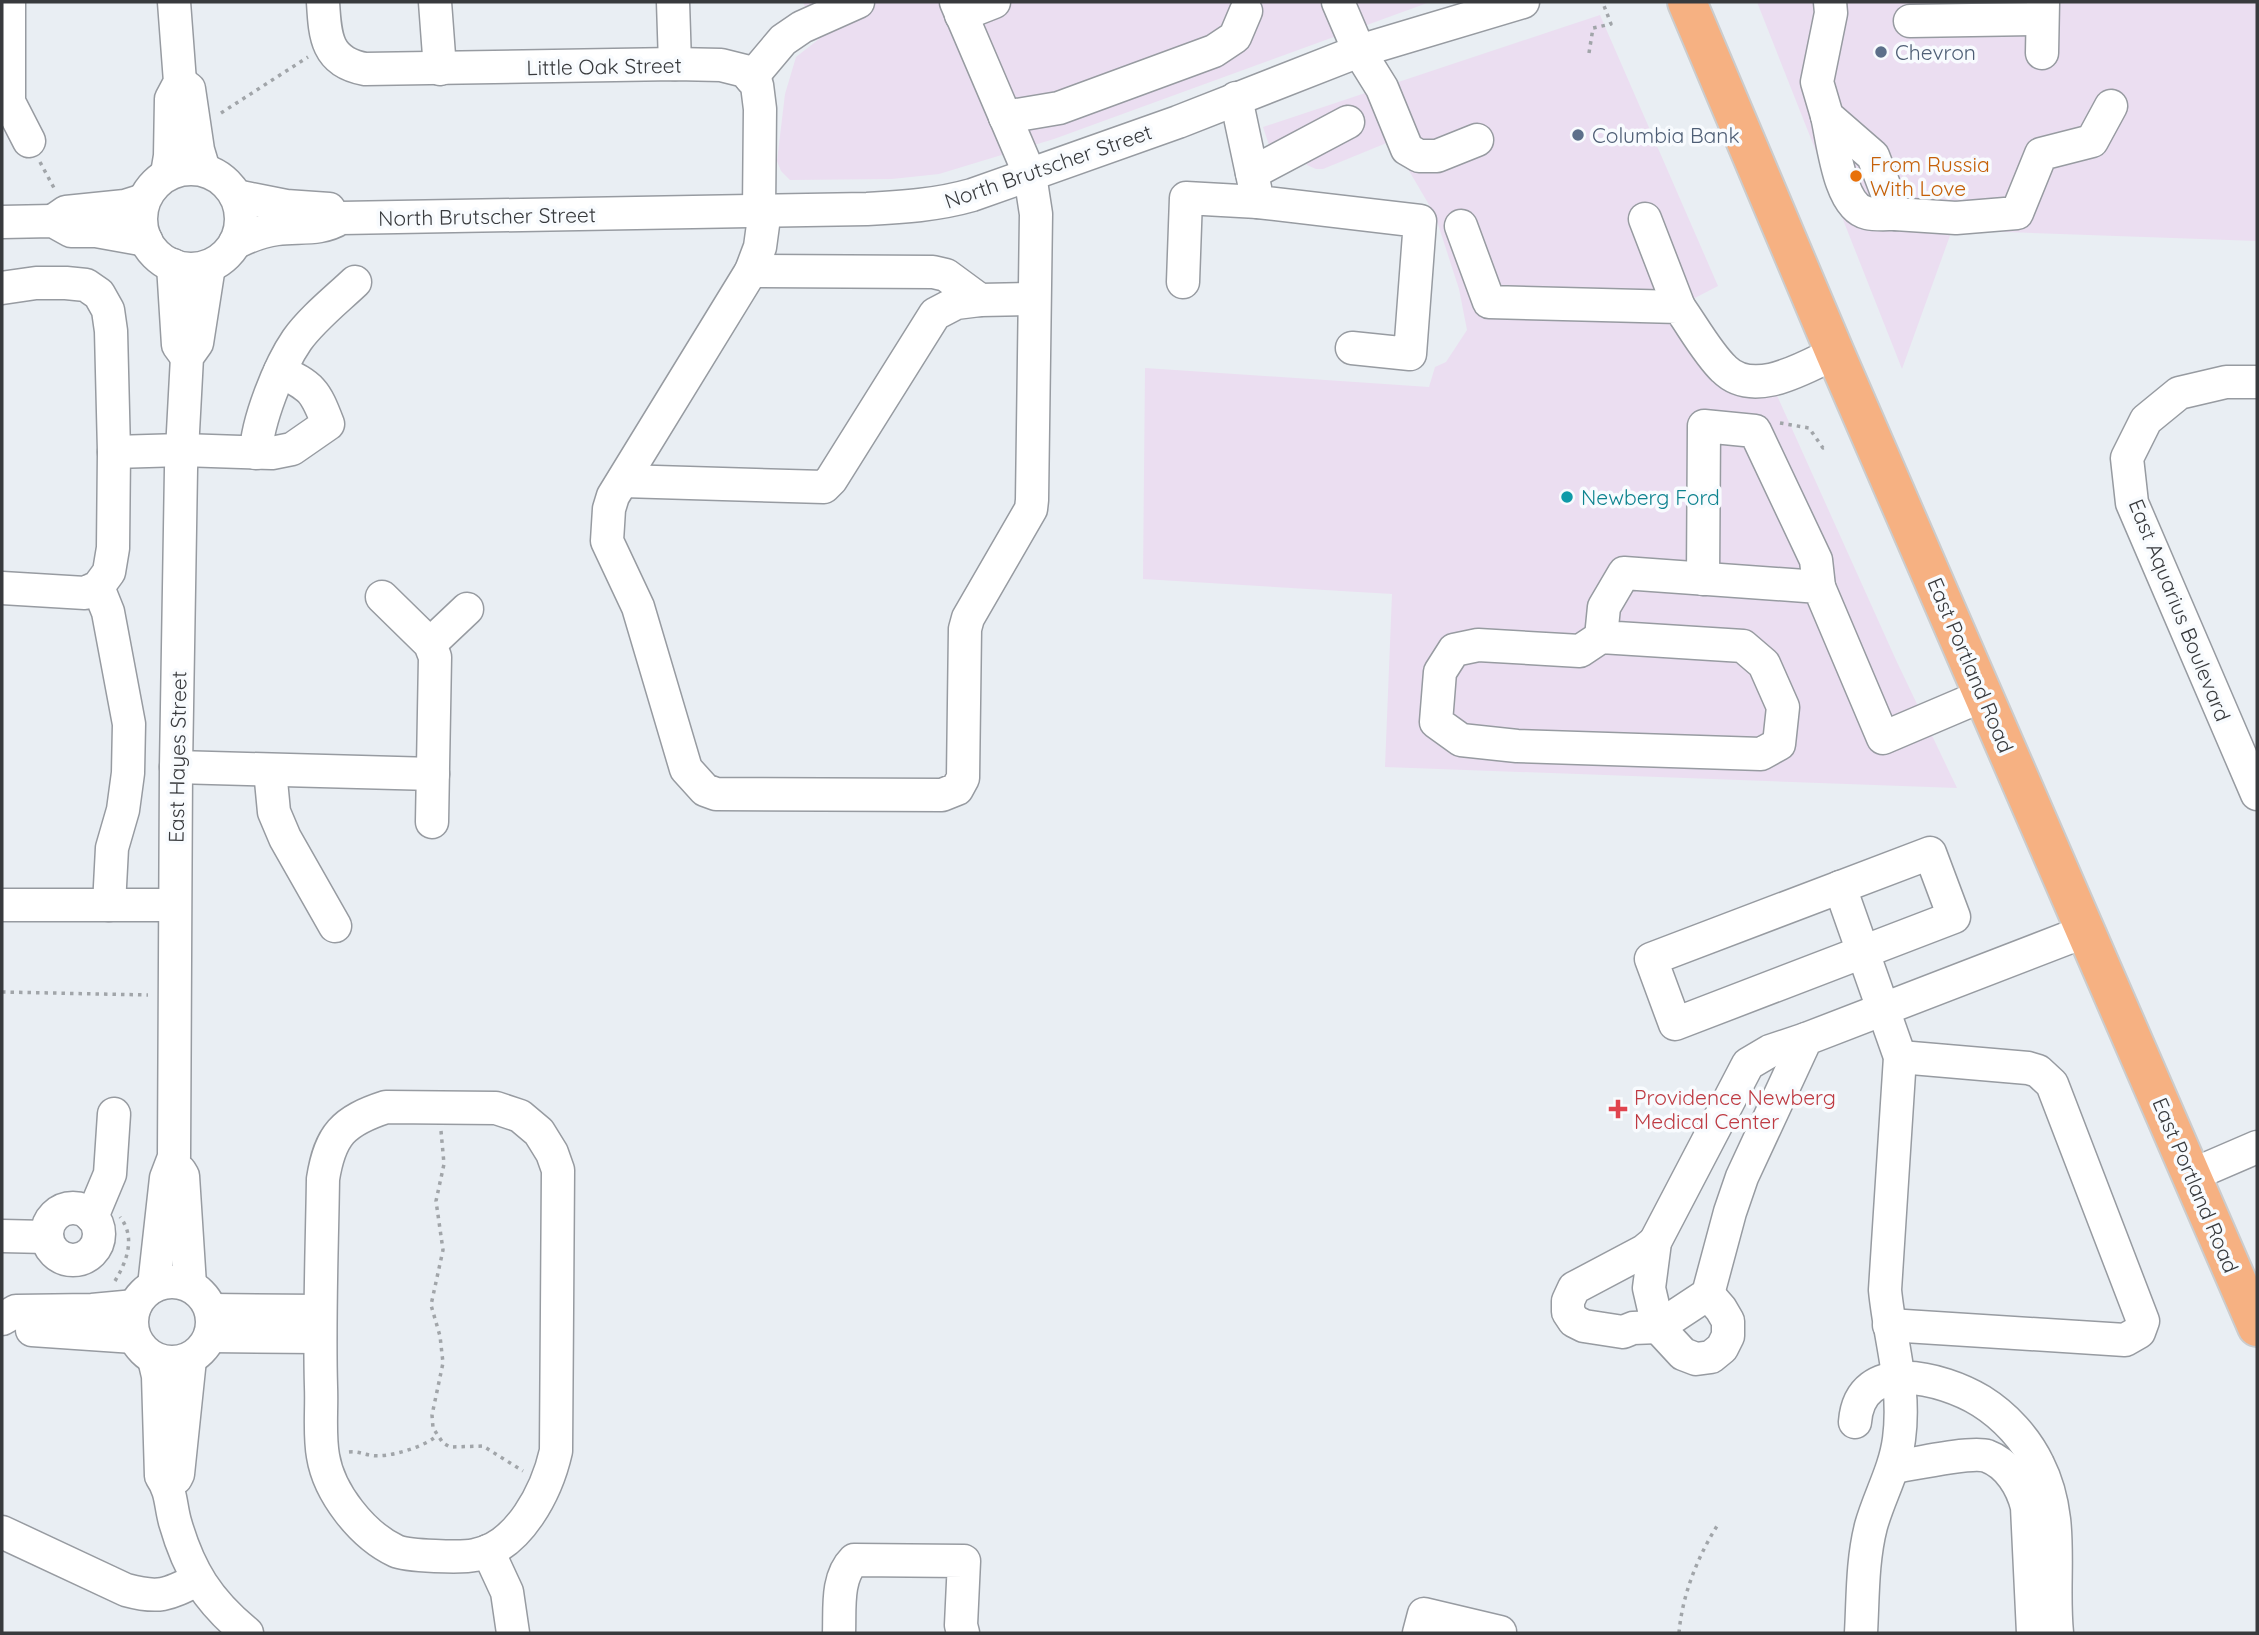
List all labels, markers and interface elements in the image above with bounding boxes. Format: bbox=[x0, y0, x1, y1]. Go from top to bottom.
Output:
place label: Chevron bbox=[1895, 39, 1976, 65]
marker: Chevron bbox=[1873, 44, 1889, 60]
street label: Little Oak Street bbox=[526, 52, 682, 80]
street label: North Brutscher Street bbox=[941, 118, 1155, 214]
place label: Columbia Bank bbox=[1592, 122, 1740, 148]
marker: Columbia Bank bbox=[1570, 127, 1586, 143]
place label: From Russia With Love bbox=[1870, 151, 1990, 201]
marker: From Russia With Love bbox=[1848, 168, 1864, 184]
street label: North Brutscher Street bbox=[378, 201, 596, 231]
place label: Newberg Ford bbox=[1581, 484, 1720, 510]
marker: Newberg Ford bbox=[1559, 489, 1575, 505]
street label: East Aquarius Boulevard bbox=[2124, 495, 2236, 725]
street label: East Portland Road bbox=[1922, 573, 2020, 757]
street label: East Hayes Street bbox=[163, 671, 191, 843]
place label: Providence Newberg Medical Center bbox=[1634, 1084, 1836, 1134]
street label: East Portland Road bbox=[2147, 1093, 2245, 1277]
marker: Providence Newberg Medical Center bbox=[1608, 1099, 1628, 1119]

